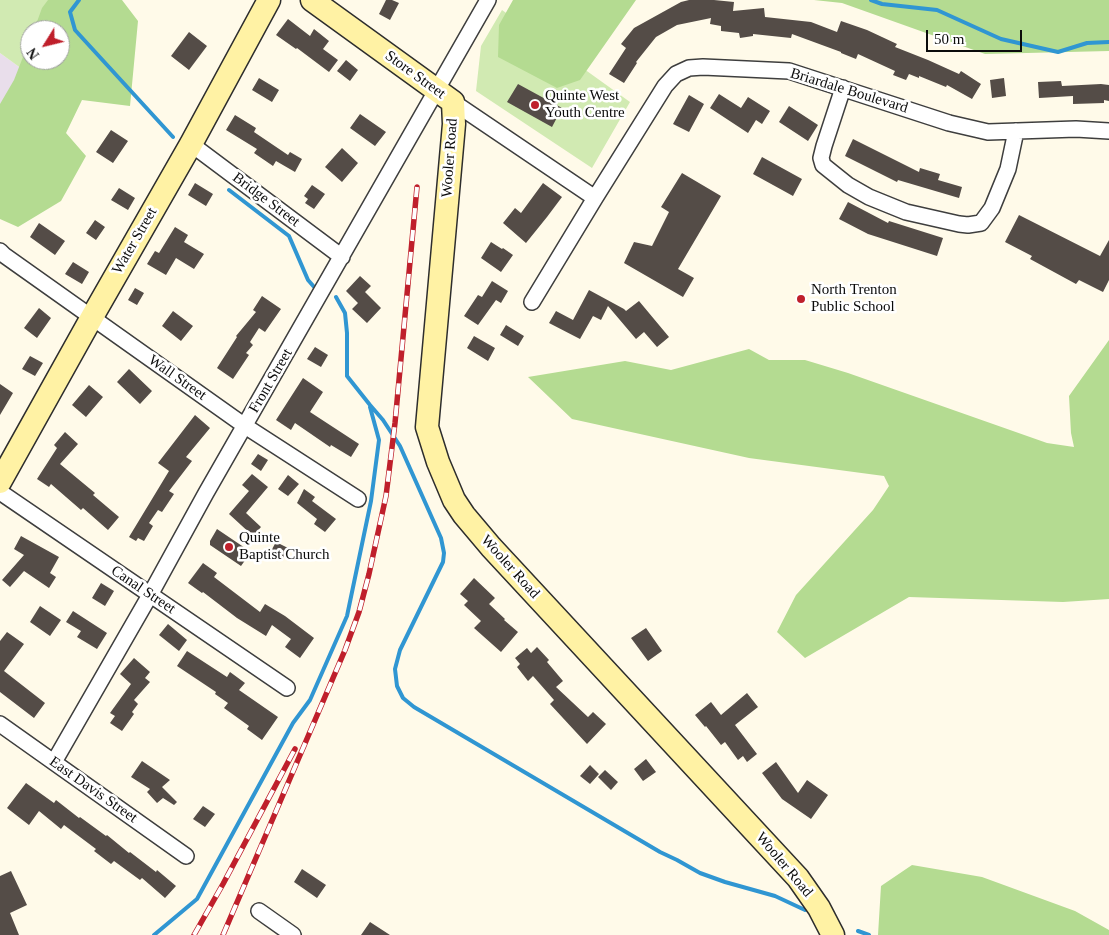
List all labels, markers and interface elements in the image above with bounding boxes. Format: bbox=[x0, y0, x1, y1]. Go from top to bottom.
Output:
north arrow bbox=[20, 20, 70, 70]
scale bar bbox=[929, 20, 1025, 52]
text: 50 m bbox=[934, 31, 964, 47]
text: N bbox=[24, 45, 42, 62]
street label: Store Street bbox=[381, 47, 449, 103]
street label: Briardale Boulevard bbox=[788, 65, 910, 117]
place label: Quinte West Youth Centre bbox=[545, 87, 625, 122]
marker: Quinte West Youth Centre bbox=[529, 99, 541, 111]
street label: Wooler Road bbox=[438, 118, 462, 198]
street label: Bridge Street bbox=[229, 169, 303, 231]
street label: Water Street bbox=[109, 204, 161, 278]
place label: North Trenton Public School bbox=[811, 281, 897, 316]
marker: North Trenton Public School bbox=[795, 293, 807, 305]
street label: Front Street bbox=[245, 346, 297, 416]
street label: Wall Street bbox=[145, 352, 209, 404]
place label: Quinte Baptist Church bbox=[239, 529, 329, 564]
street label: Wooler Road bbox=[477, 532, 543, 602]
marker: Quinte Baptist Church bbox=[223, 541, 235, 553]
street label: Canal Street bbox=[107, 562, 179, 618]
street label: East Davis Street bbox=[46, 753, 140, 827]
street label: Wooler Road bbox=[752, 829, 816, 901]

